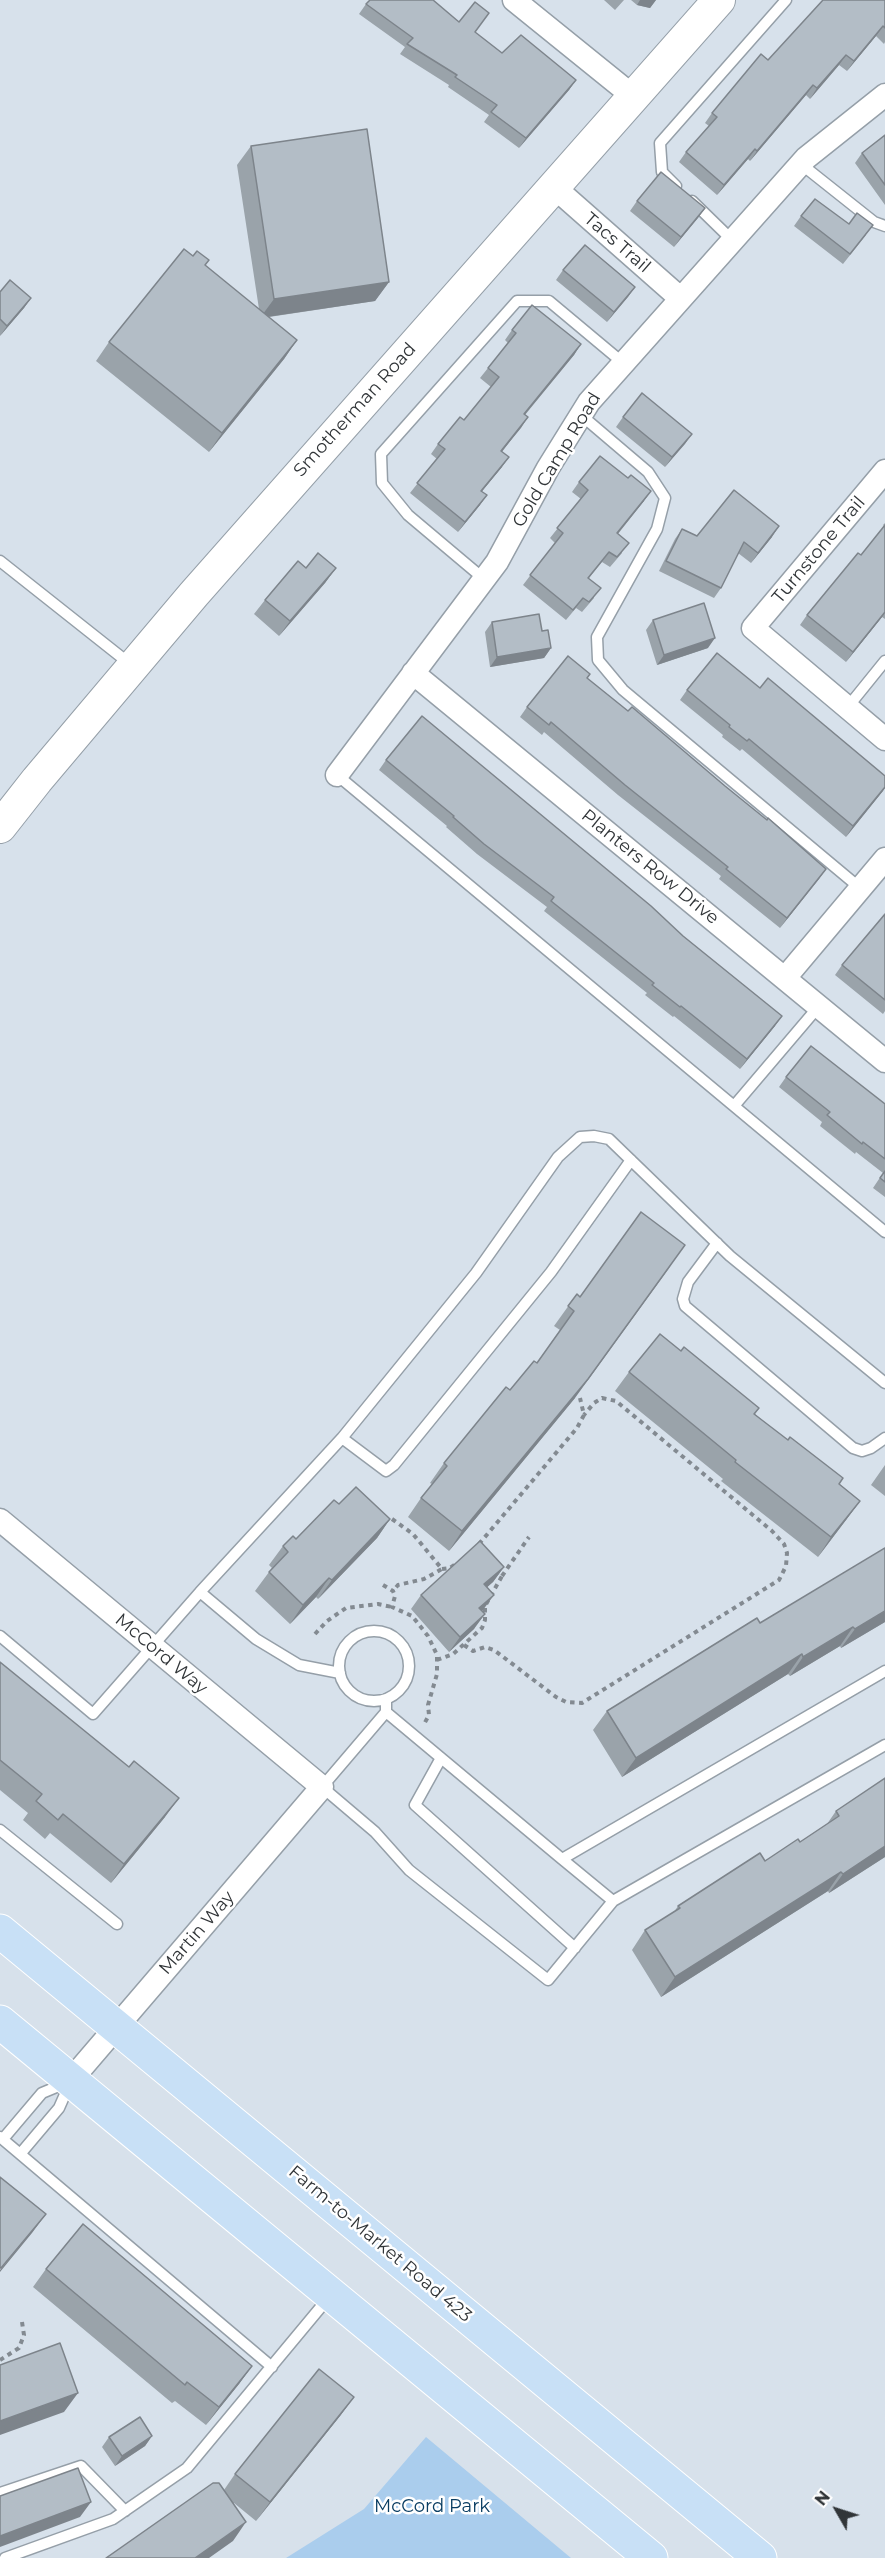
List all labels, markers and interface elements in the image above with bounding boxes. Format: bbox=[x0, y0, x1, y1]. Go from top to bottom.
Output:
street label: Tacs Trail bbox=[579, 208, 655, 278]
street label: Smotherman Road bbox=[289, 339, 421, 481]
street label: Gold Camp Road bbox=[508, 389, 606, 531]
street label: Turnstone Trail bbox=[768, 492, 870, 608]
street label: Planters Row Drive bbox=[577, 805, 723, 929]
street label: McCord Way bbox=[110, 1609, 212, 1699]
street label: Martin Way bbox=[155, 1887, 239, 1979]
street label: Farm-to-Market Road 423 bbox=[284, 2161, 476, 2327]
north arrow bbox=[807, 2480, 867, 2540]
text: N bbox=[811, 2487, 834, 2509]
park label: McCord Park bbox=[374, 2496, 490, 2518]

